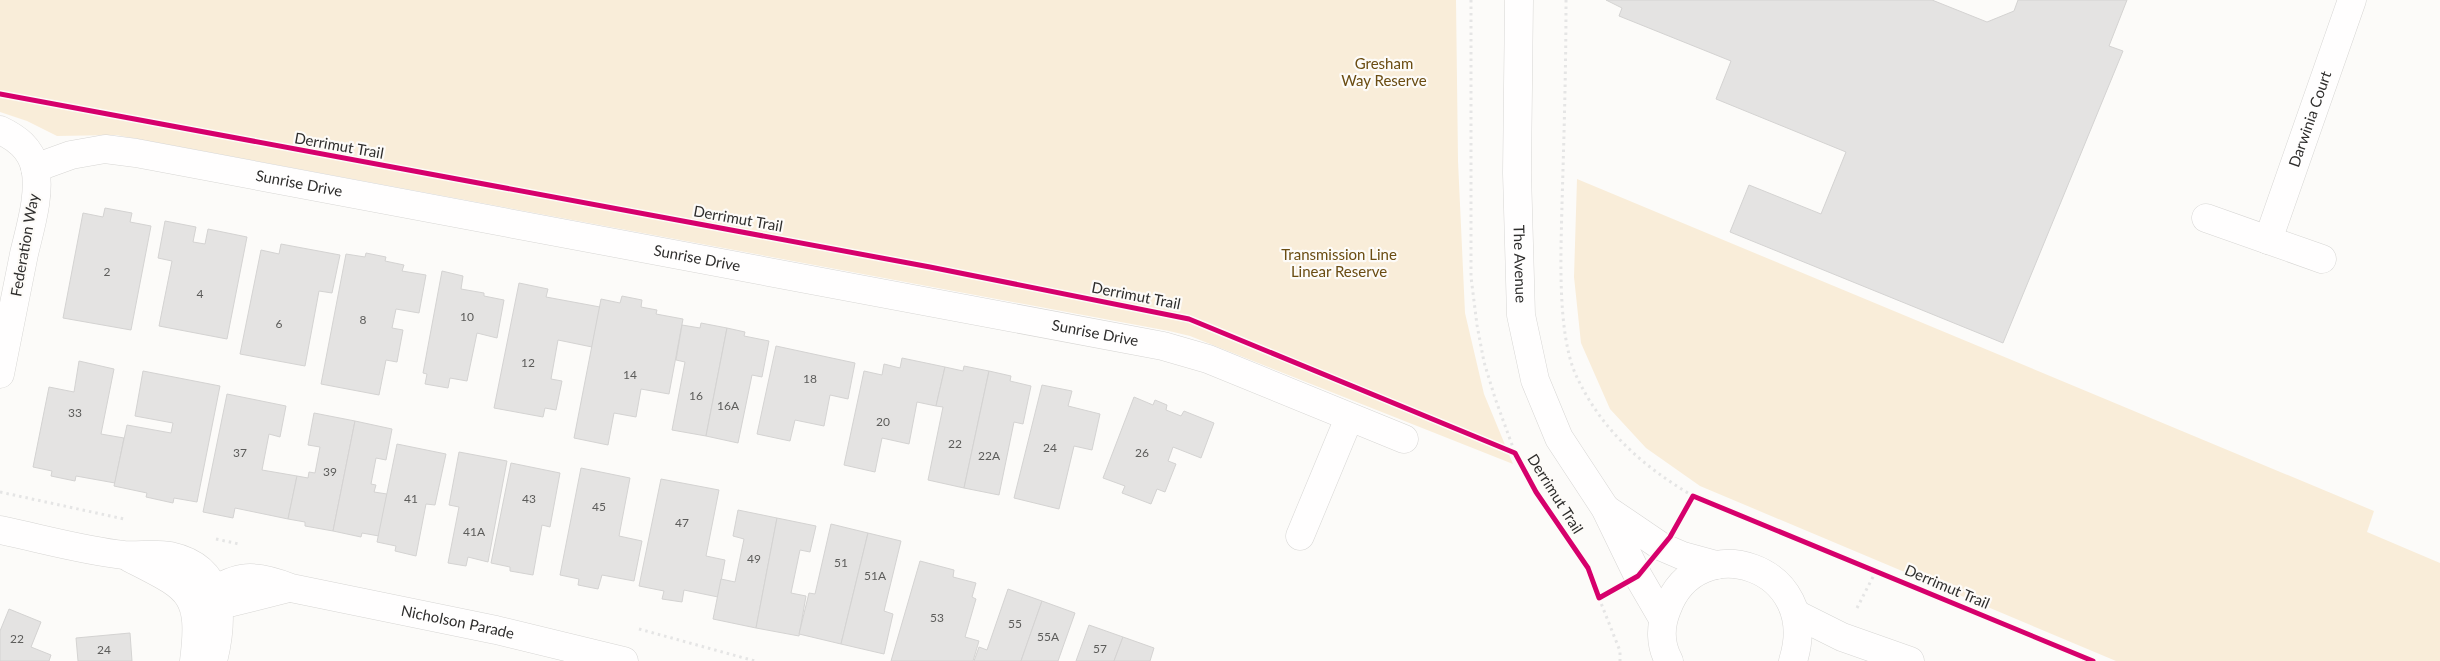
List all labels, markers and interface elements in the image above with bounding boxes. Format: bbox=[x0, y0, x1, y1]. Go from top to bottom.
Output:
park label: Gresham Way Reserve bbox=[1341, 54, 1427, 89]
street label: Darwinia Court bbox=[2284, 68, 2335, 169]
street label: Derrimut Trail bbox=[293, 128, 385, 162]
street label: Sunrise Drive bbox=[254, 166, 344, 200]
street label: Federation Way bbox=[6, 192, 42, 298]
street label: Derrimut Trail bbox=[692, 201, 784, 235]
street label: The Avenue bbox=[1510, 225, 1531, 303]
street label: Sunrise Drive bbox=[652, 241, 742, 274]
park label: Transmission Line Linear Reserve bbox=[1281, 245, 1397, 280]
house number: 2 bbox=[104, 264, 111, 279]
street label: Derrimut Trail bbox=[1090, 278, 1182, 312]
house number: 4 bbox=[197, 286, 204, 301]
house number: 10 bbox=[460, 309, 474, 324]
house number: 8 bbox=[360, 312, 367, 327]
street label: Sunrise Drive bbox=[1050, 315, 1140, 349]
house number: 6 bbox=[276, 316, 283, 331]
house number: 12 bbox=[521, 355, 535, 370]
house number: 14 bbox=[623, 367, 637, 382]
house number: 18 bbox=[803, 371, 817, 386]
house number: 16 bbox=[689, 388, 703, 403]
house number: 16A bbox=[717, 398, 740, 413]
house number: 33 bbox=[68, 405, 82, 420]
house number: 20 bbox=[876, 414, 890, 429]
house number: 22 bbox=[948, 436, 962, 451]
house number: 24 bbox=[1043, 440, 1057, 455]
house number: 37 bbox=[233, 445, 247, 460]
house number: 26 bbox=[1135, 445, 1149, 460]
house number: 22A bbox=[978, 448, 1001, 463]
street label: Derrimut Trail bbox=[1524, 450, 1587, 537]
house number: 39 bbox=[323, 464, 337, 479]
house number: 41 bbox=[404, 491, 418, 506]
house number: 43 bbox=[522, 491, 536, 506]
house number: 45 bbox=[592, 499, 606, 514]
house number: 47 bbox=[675, 515, 689, 530]
house number: 41A bbox=[463, 524, 486, 539]
house number: 49 bbox=[747, 551, 761, 566]
house number: 51 bbox=[834, 555, 848, 570]
street label: Derrimut Trail bbox=[1902, 560, 1992, 612]
house number: 51A bbox=[864, 568, 887, 583]
street label: Nicholson Parade bbox=[400, 601, 516, 642]
house number: 53 bbox=[930, 610, 944, 625]
house number: 55 bbox=[1008, 616, 1022, 631]
house number: 55A bbox=[1037, 629, 1060, 644]
house number: 22 bbox=[10, 631, 24, 646]
house number: 57 bbox=[1093, 641, 1107, 656]
house number: 24 bbox=[97, 642, 111, 657]

